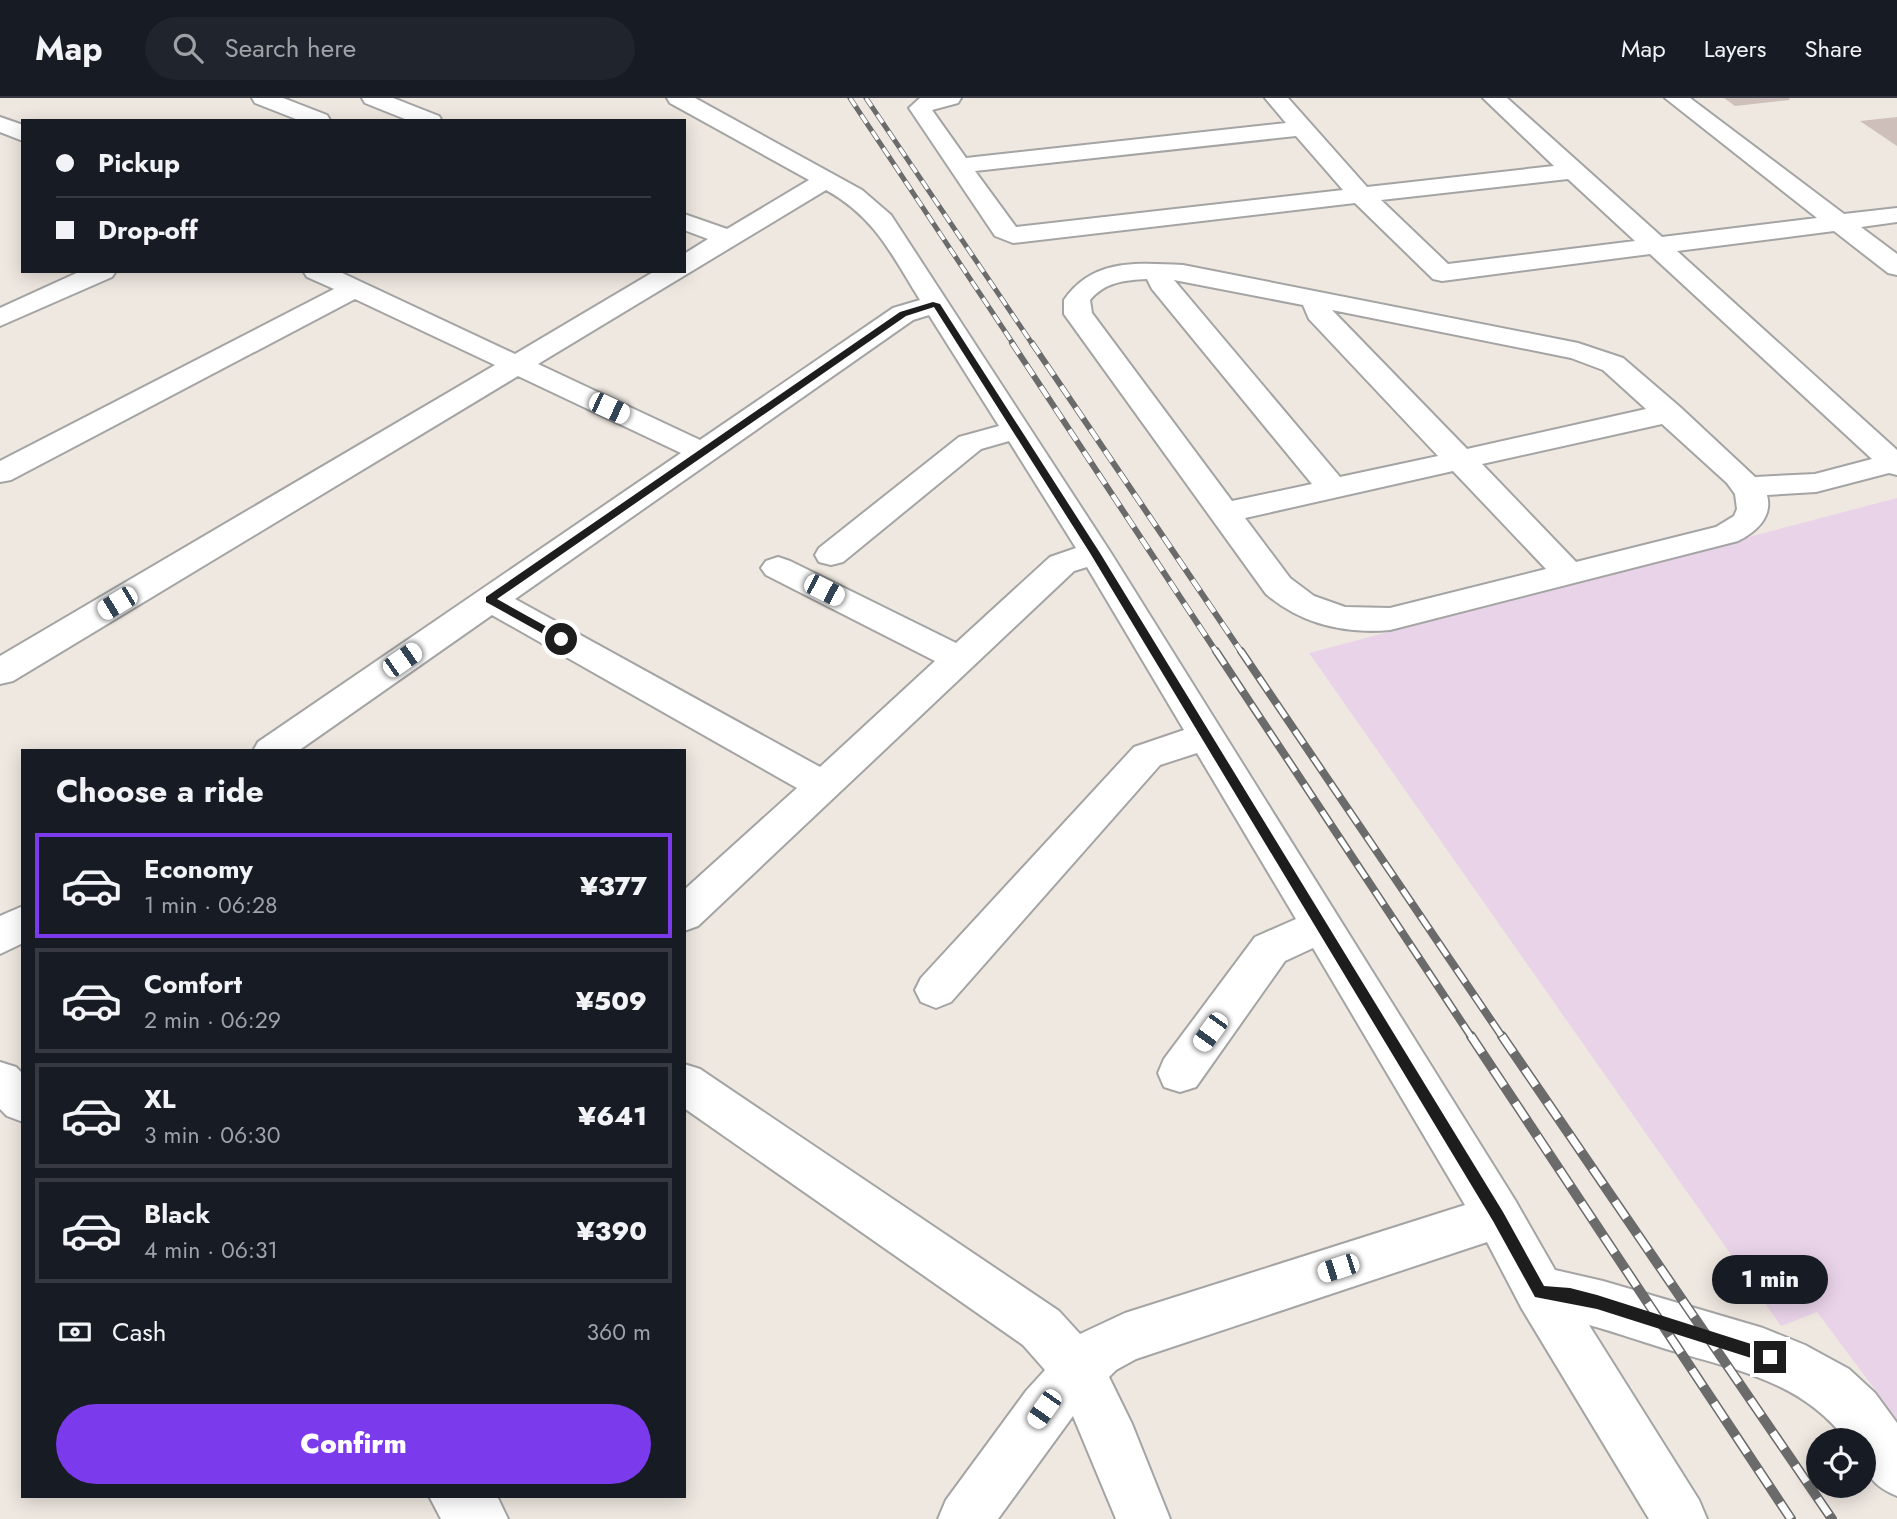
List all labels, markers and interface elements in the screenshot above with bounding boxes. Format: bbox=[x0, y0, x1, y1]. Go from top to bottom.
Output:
search box bbox=[145, 17, 635, 80]
text: Map bbox=[35, 25, 103, 72]
icon: search bbox=[169, 29, 207, 67]
text: Search here bbox=[225, 29, 356, 67]
text: Map bbox=[1621, 31, 1666, 66]
text: Layers bbox=[1704, 31, 1766, 66]
text: Share bbox=[1804, 31, 1862, 66]
text: Pickup bbox=[98, 144, 180, 182]
text: Drop-off bbox=[98, 211, 198, 249]
car bbox=[586, 390, 633, 426]
car bbox=[801, 571, 848, 609]
car bbox=[94, 583, 141, 623]
route start bbox=[545, 623, 577, 655]
car bbox=[379, 639, 426, 681]
text: Choose a ride bbox=[56, 768, 264, 814]
text: Economy bbox=[144, 850, 253, 888]
icon: car bbox=[60, 854, 123, 917]
text: ¥377 bbox=[580, 867, 647, 905]
text: 1 min · 06:28 bbox=[144, 888, 278, 922]
text: Comfort bbox=[144, 965, 242, 1003]
icon: car bbox=[60, 969, 123, 1032]
text: ¥509 bbox=[576, 982, 647, 1020]
text: 2 min · 06:29 bbox=[144, 1003, 281, 1037]
car bbox=[1190, 1009, 1231, 1055]
text: XL bbox=[144, 1080, 176, 1118]
icon: car bbox=[60, 1084, 123, 1147]
text: ¥641 bbox=[578, 1097, 647, 1135]
text: 3 min · 06:30 bbox=[144, 1118, 280, 1152]
text: Black bbox=[144, 1195, 210, 1233]
icon: car bbox=[60, 1199, 123, 1262]
text: ¥390 bbox=[576, 1212, 647, 1250]
text: 4 min · 06:31 bbox=[144, 1233, 278, 1267]
car bbox=[1315, 1252, 1362, 1284]
callout: 1 min bbox=[1712, 1256, 1828, 1304]
text: 1 min bbox=[1741, 1262, 1799, 1296]
icon: cash bbox=[56, 1313, 94, 1351]
text: Cash bbox=[112, 1313, 166, 1351]
text: 360 m bbox=[587, 1315, 651, 1349]
route end bbox=[1754, 1341, 1786, 1373]
car bbox=[1024, 1386, 1065, 1432]
button: Confirm bbox=[56, 1404, 651, 1484]
map controls bbox=[1806, 1428, 1876, 1498]
button: locate bbox=[1806, 1428, 1876, 1498]

